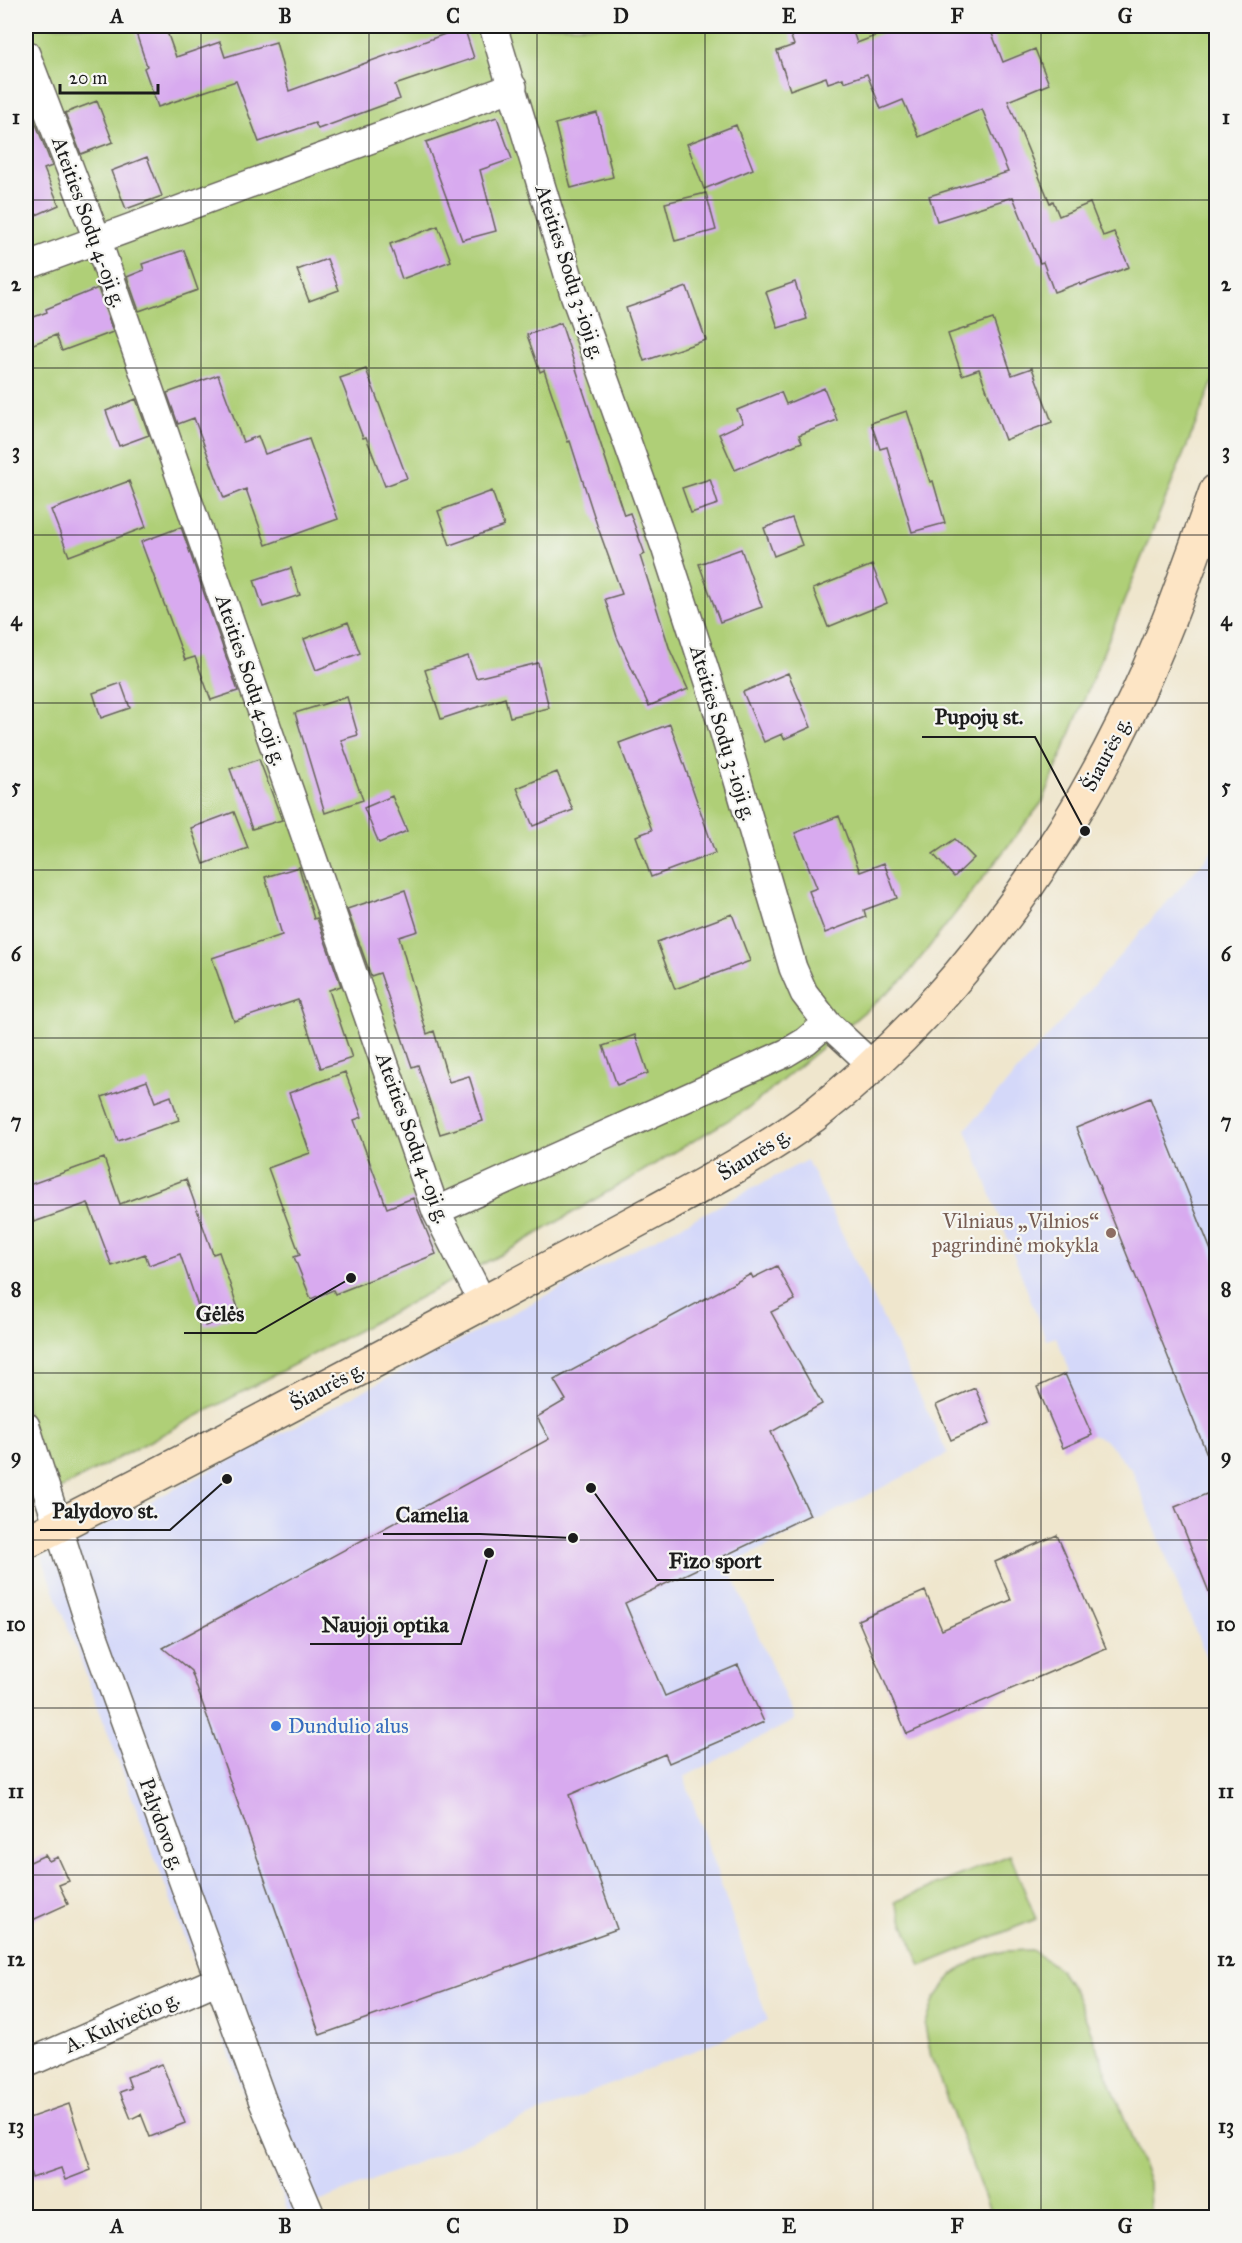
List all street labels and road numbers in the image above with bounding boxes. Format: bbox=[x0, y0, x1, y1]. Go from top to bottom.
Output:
street label: Ateities Sodų 4-oji g. bbox=[46, 132, 132, 311]
street label: Ateities Sodų 3-ioji g. bbox=[529, 181, 610, 363]
street label: Ateities Sodų 4-oji g. bbox=[209, 590, 293, 769]
street label: Ateities Sodų 3-ioji g. bbox=[684, 641, 762, 824]
street label: Šiaurės g. bbox=[1076, 712, 1136, 796]
street label: Ateities Sodų 4-oji g. bbox=[370, 1048, 456, 1227]
street label: Šiaurės g. bbox=[713, 1122, 795, 1186]
street label: Šiaurės g. bbox=[285, 1356, 369, 1416]
street label: Palydovo g. bbox=[133, 1774, 191, 1874]
street label: A. Kulviečio g. bbox=[60, 1985, 183, 2059]

